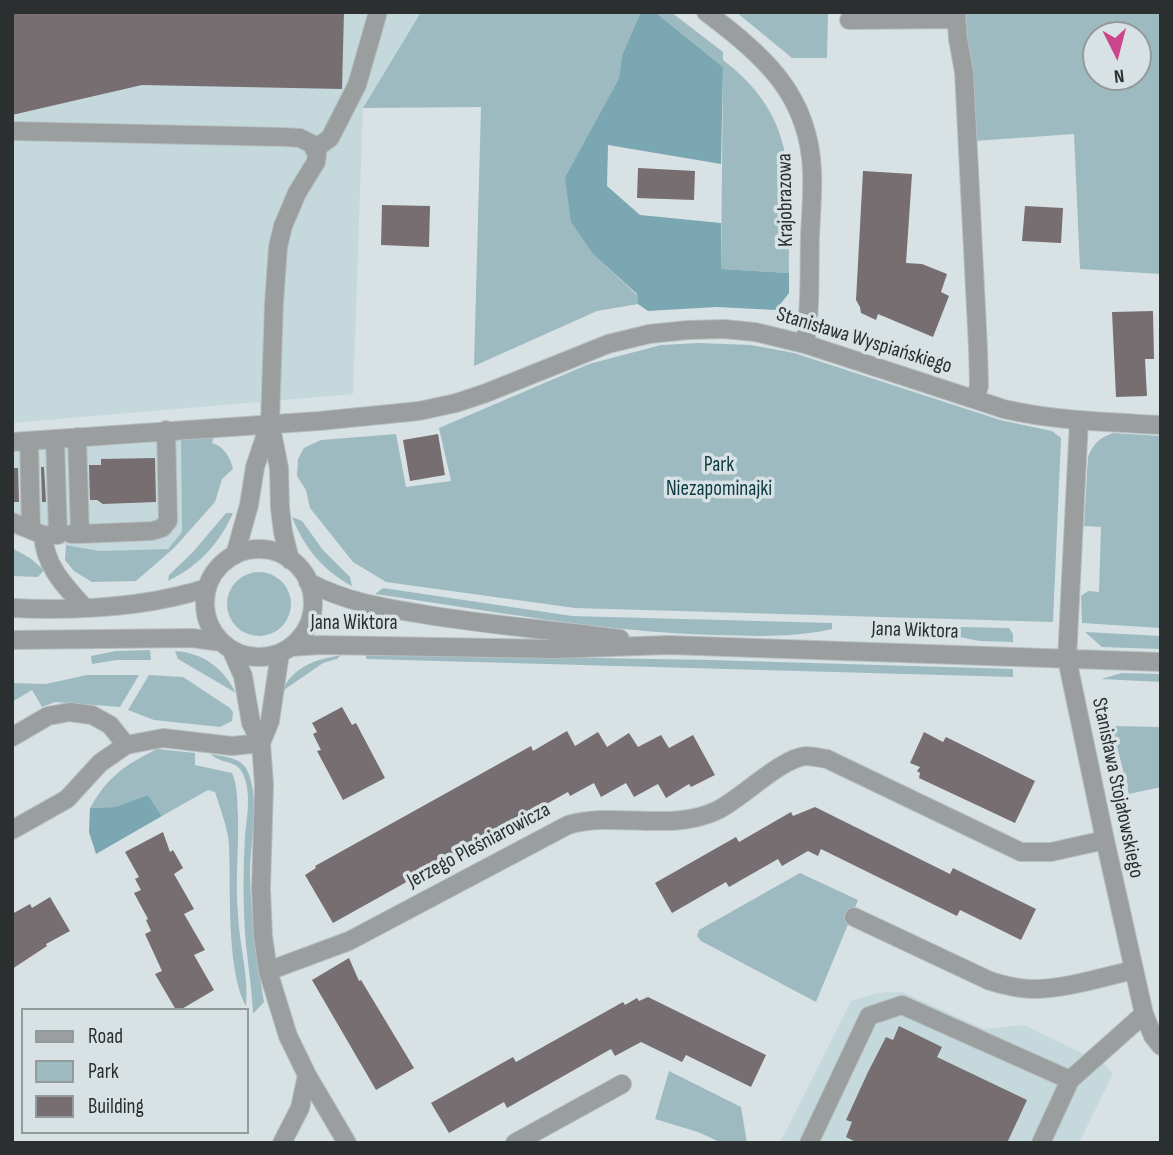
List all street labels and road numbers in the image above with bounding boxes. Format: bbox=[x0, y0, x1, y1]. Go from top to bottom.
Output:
street label: Krajobrazowa bbox=[773, 153, 799, 247]
street label: Stanisława Wyspiańskiego bbox=[773, 302, 955, 380]
street label: Jana Wiktora bbox=[310, 611, 398, 637]
street label: Jana Wiktora bbox=[871, 617, 959, 645]
street label: Stanisława Stojałowskiego bbox=[1086, 696, 1148, 880]
street label: Jerzego Pleśniarowicza bbox=[403, 798, 555, 894]

